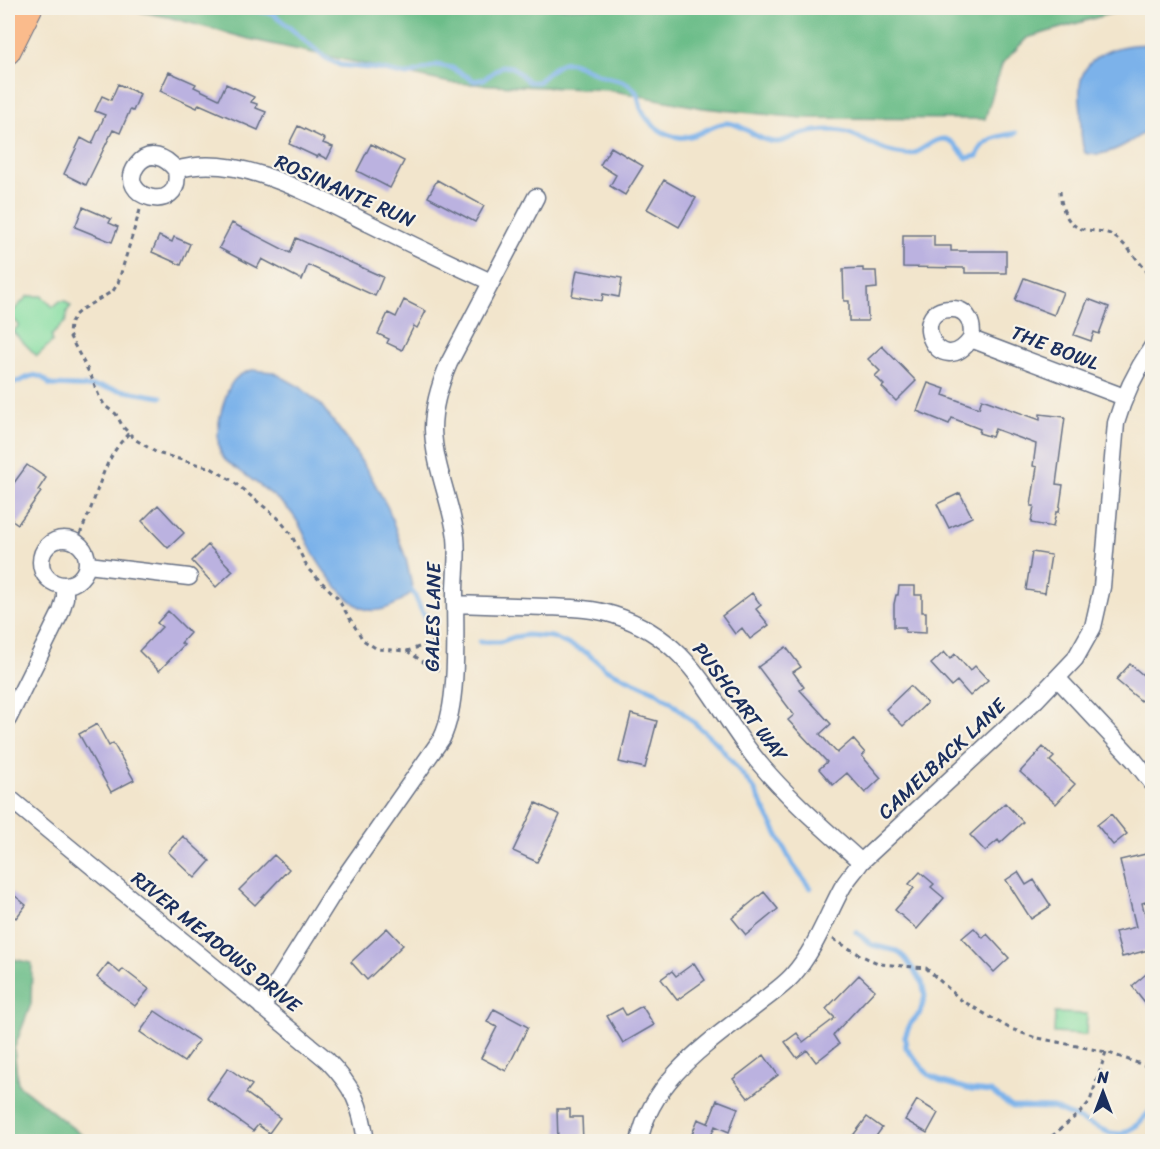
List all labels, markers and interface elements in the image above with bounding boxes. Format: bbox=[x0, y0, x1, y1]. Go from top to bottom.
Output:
street label: ROSINANTE RUN bbox=[269, 144, 421, 238]
street label: THE BOWL bbox=[1006, 315, 1105, 381]
street label: GALES LANE bbox=[415, 560, 451, 672]
street label: PUSHCART WAY bbox=[683, 634, 797, 770]
street label: CAMELBACK LANE bbox=[869, 688, 1016, 828]
street label: RIVER MEADOWS DRIVE bbox=[123, 862, 310, 1023]
north arrow bbox=[1073, 1062, 1133, 1122]
text: N bbox=[1096, 1063, 1109, 1092]

